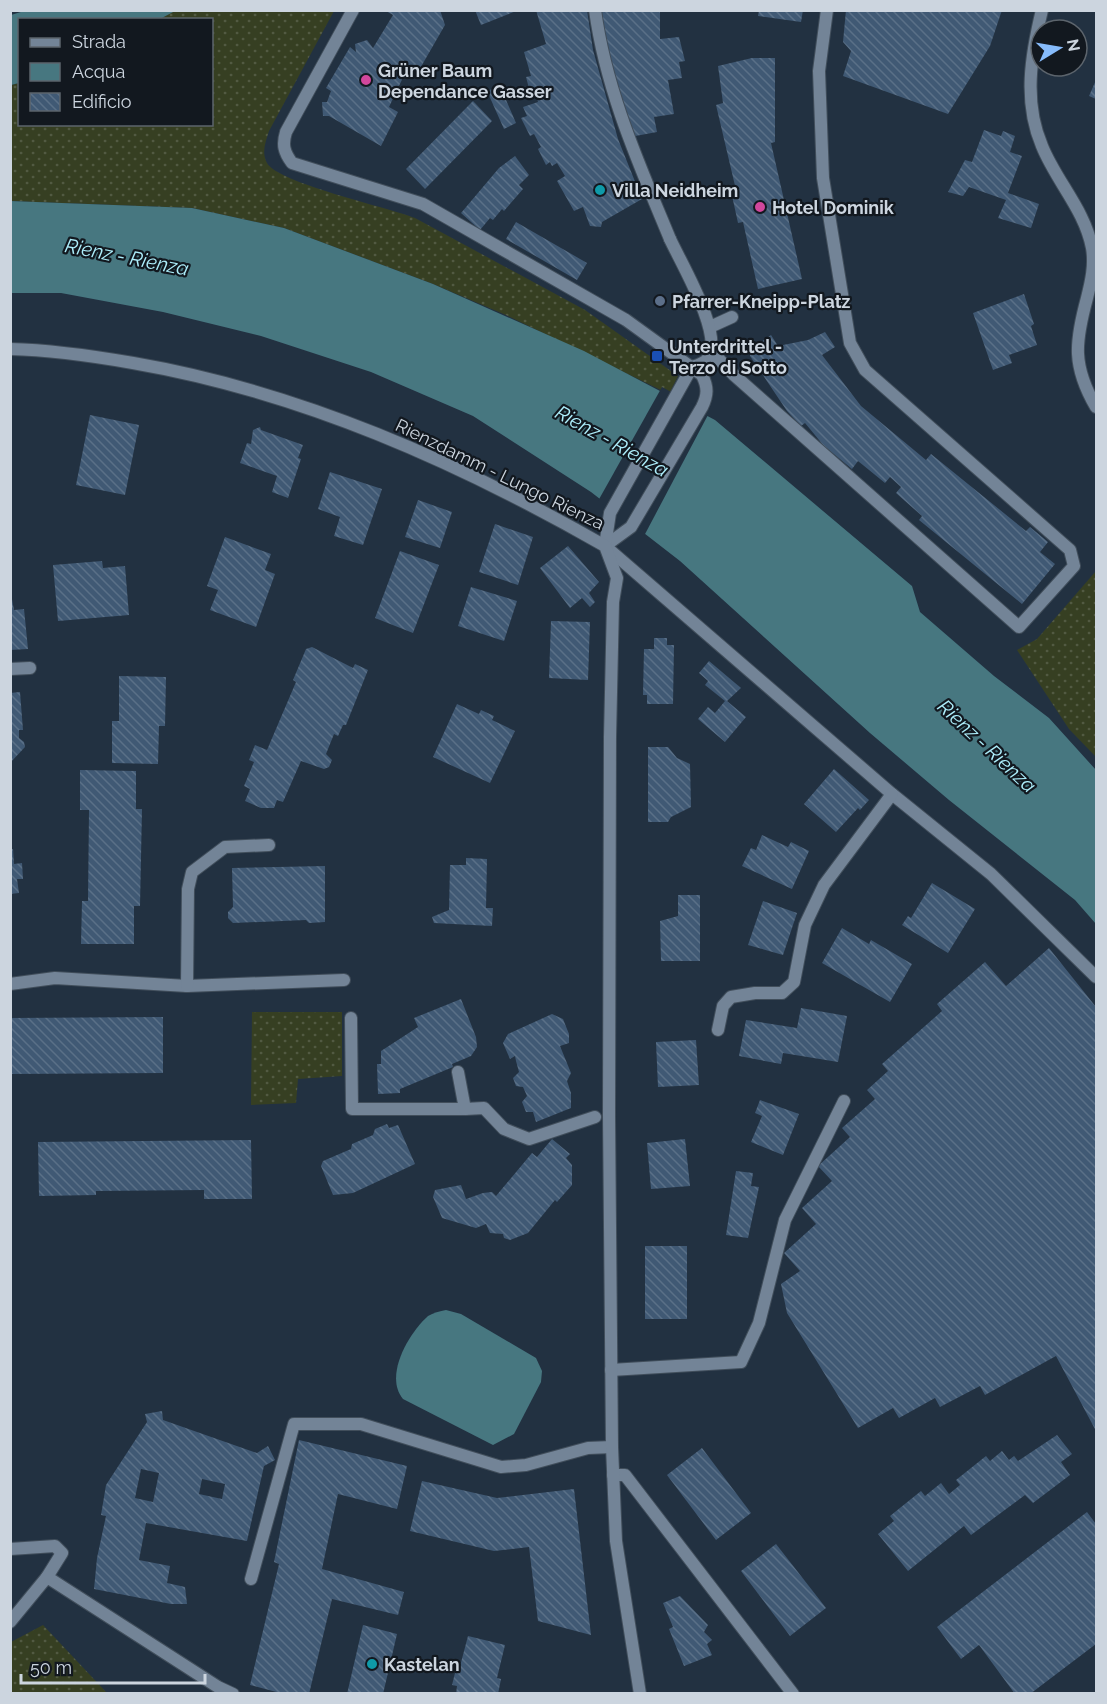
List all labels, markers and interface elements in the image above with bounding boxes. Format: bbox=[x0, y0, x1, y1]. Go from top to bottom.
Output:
legend bbox=[18, 18, 213, 126]
north arrow bbox=[1029, 18, 1089, 78]
text: Strada bbox=[72, 31, 126, 52]
text: N bbox=[1063, 37, 1084, 53]
place label: Grüner Baum Dependance Gasser bbox=[378, 60, 552, 102]
text: Acqua bbox=[72, 61, 125, 82]
marker: Grüner Baum Dependance Gasser bbox=[359, 73, 373, 87]
text: Edificio bbox=[72, 91, 132, 112]
place label: Villa Neidheim bbox=[612, 180, 738, 201]
marker: Villa Neidheim bbox=[593, 183, 607, 197]
place label: Hotel Dominik bbox=[772, 197, 895, 218]
marker: Hotel Dominik bbox=[753, 200, 767, 214]
water label: Rienz - Rienza bbox=[63, 233, 191, 281]
place label: Pfarrer-Kneipp-Platz bbox=[672, 291, 851, 312]
marker: Pfarrer-Kneipp-Platz bbox=[653, 294, 667, 308]
place label: Unterdrittel - Terzo di Sotto bbox=[669, 336, 787, 378]
marker: Unterdrittel - Terzo di Sotto bbox=[650, 349, 664, 363]
water label: Rienz - Rienza bbox=[551, 400, 673, 482]
street label: Rienzdamm - Lungo Rienza bbox=[392, 414, 608, 534]
water label: Rienz - Rienza bbox=[933, 694, 1041, 798]
scale bar bbox=[21, 1647, 206, 1685]
place label: Kastelan bbox=[384, 1654, 460, 1675]
text: 50 m bbox=[30, 1657, 72, 1678]
marker: Kastelan bbox=[365, 1657, 379, 1671]

